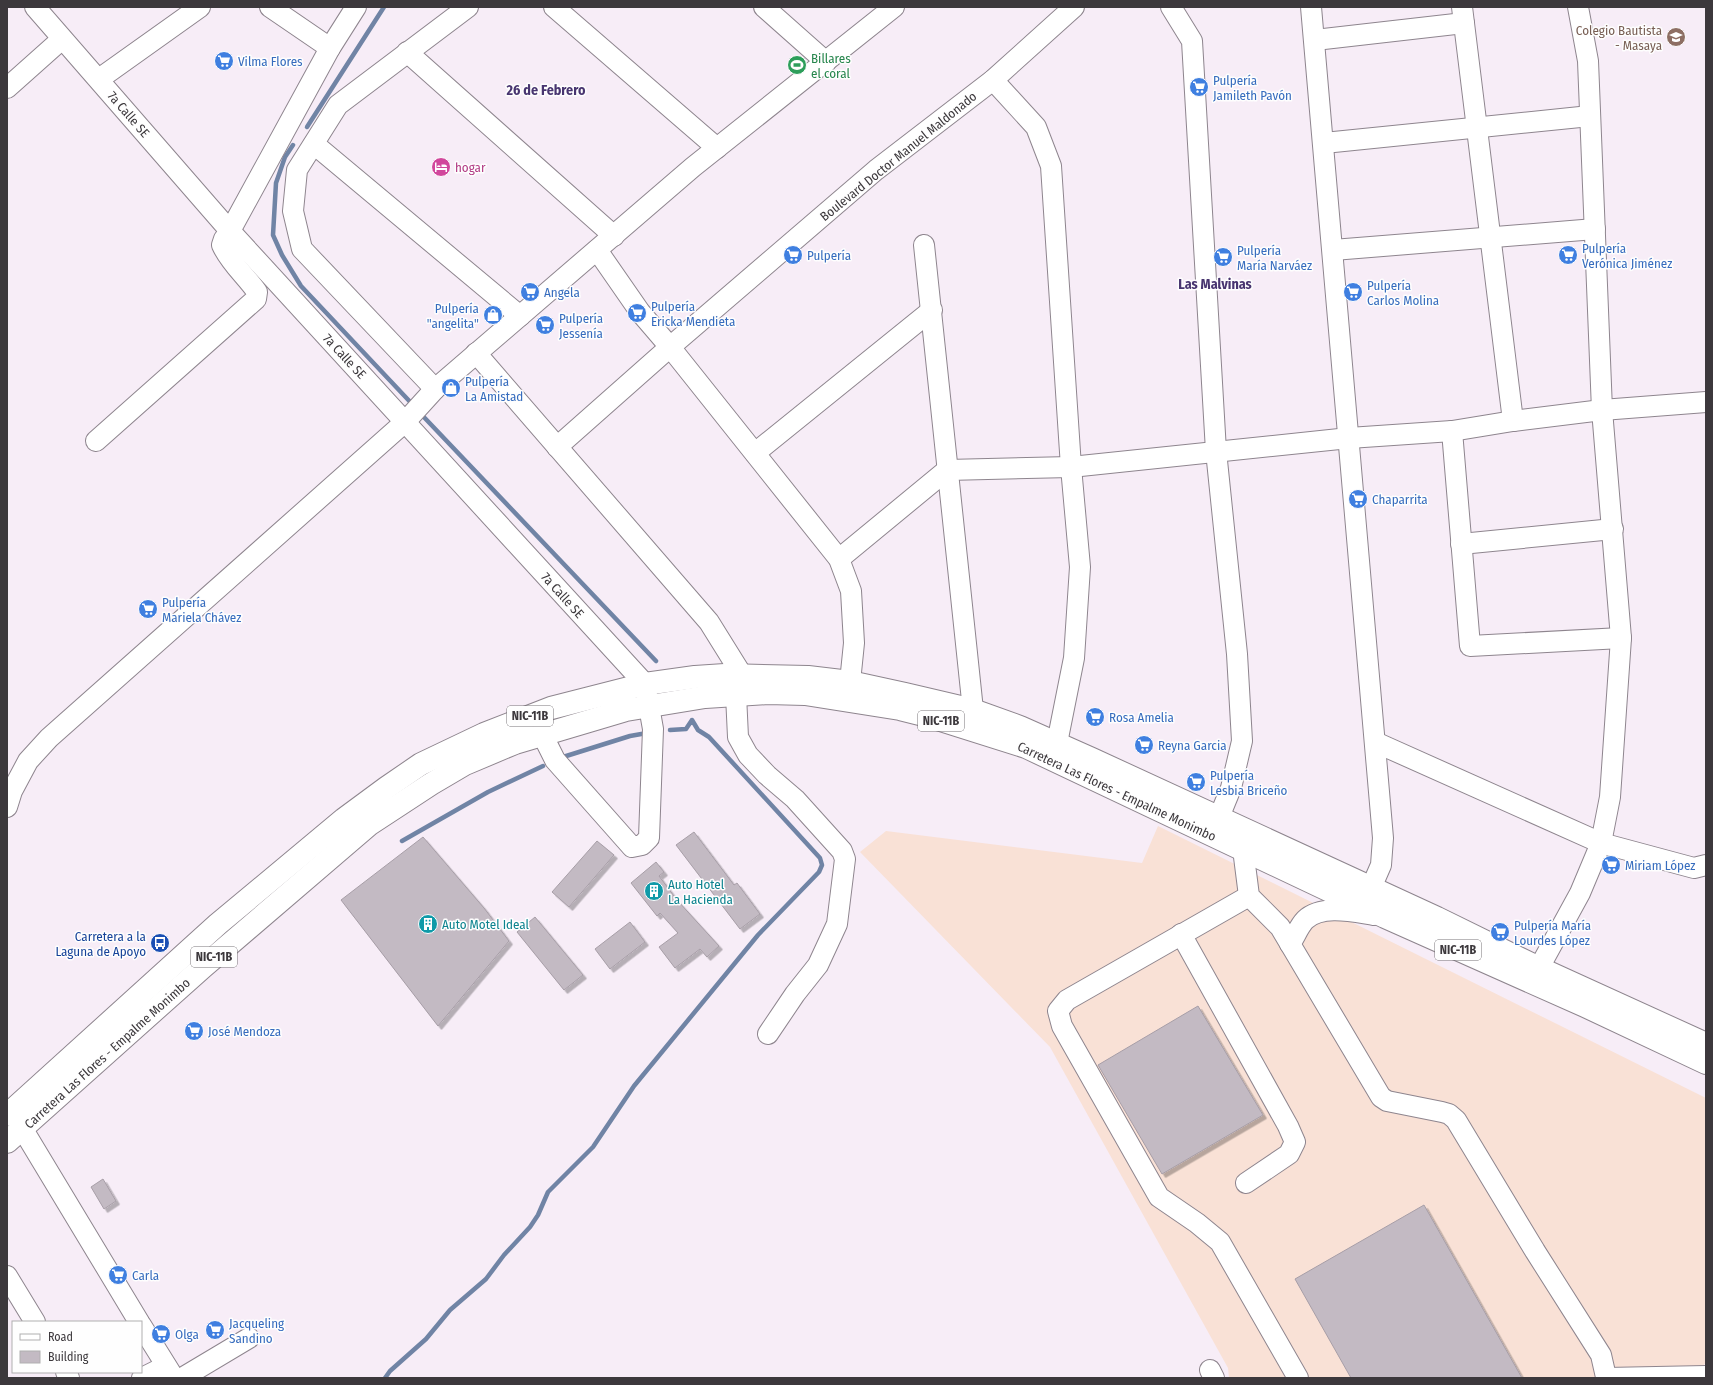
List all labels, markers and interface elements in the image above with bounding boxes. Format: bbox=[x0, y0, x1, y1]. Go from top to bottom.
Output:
place label: Colegio Bautista - Masaya bbox=[1576, 23, 1662, 53]
school or university icon: Colegio Bautista - Masaya bbox=[1665, 26, 1687, 48]
supermarket icon: Vilma Flores bbox=[213, 50, 235, 72]
place label: Billares el coral bbox=[811, 51, 851, 81]
place label: Vilma Flores bbox=[238, 54, 303, 69]
sports icon: Billares el coral bbox=[786, 54, 808, 76]
place label: Pulpería Jamileth Pavón bbox=[1213, 73, 1292, 103]
supermarket icon: Pulpería Jamileth Pavón bbox=[1188, 76, 1210, 98]
district label: 26 de Febrero bbox=[506, 82, 586, 99]
street label: 7a Calle SE bbox=[105, 88, 153, 140]
street label: Boulevard Doctor Manuel Maldonado bbox=[817, 88, 980, 224]
hotel icon: hogar bbox=[430, 156, 452, 178]
place label: hogar bbox=[455, 160, 486, 175]
place label: Pulpería Verónica Jiménez bbox=[1582, 241, 1672, 271]
place label: Pulpería María Narváez bbox=[1237, 243, 1312, 273]
supermarket icon: Pulpería bbox=[782, 244, 804, 266]
supermarket icon: Pulpería Verónica Jiménez bbox=[1557, 244, 1579, 266]
supermarket icon: Pulpería María Narváez bbox=[1212, 246, 1234, 268]
place label: Pulpería bbox=[807, 248, 851, 263]
district label: Las Malvinas bbox=[1178, 276, 1252, 293]
place label: Pulpería Carlos Molina bbox=[1367, 278, 1439, 308]
supermarket icon: Angela bbox=[519, 281, 541, 303]
supermarket icon: Pulpería Carlos Molina bbox=[1342, 281, 1364, 303]
place label: Angela bbox=[544, 285, 580, 300]
place label: Pulpería Ericka Mendieta bbox=[651, 299, 735, 329]
place label: Pulpería "angelita" bbox=[427, 301, 479, 331]
supermarket icon: Pulpería Ericka Mendieta bbox=[626, 302, 648, 324]
shop icon: Pulpería "angelita" bbox=[482, 304, 504, 326]
place label: Pulpería Jessenía bbox=[559, 311, 603, 341]
supermarket icon: Pulpería Jessenía bbox=[534, 314, 556, 336]
street label: 7a Calle SE bbox=[320, 331, 369, 382]
place label: Pulpería La Amistad bbox=[465, 374, 523, 404]
shop icon: Pulpería La Amistad bbox=[440, 377, 462, 399]
supermarket icon: Chaparrita bbox=[1347, 488, 1369, 510]
place label: Chaparrita bbox=[1372, 492, 1428, 507]
street label: 7a Calle SE bbox=[538, 570, 587, 621]
place label: Pulpería Mariela Chávez bbox=[162, 595, 241, 625]
supermarket icon: Pulpería Mariela Chávez bbox=[137, 598, 159, 620]
road number: NIC-11B bbox=[507, 706, 553, 726]
supermarket icon: Rosa Amelia bbox=[1084, 706, 1106, 728]
place label: Rosa Amelia bbox=[1109, 710, 1174, 725]
road number: NIC-11B bbox=[918, 711, 964, 731]
supermarket icon: Reyna Garcia bbox=[1133, 734, 1155, 756]
place label: Reyna Garcia bbox=[1158, 738, 1227, 753]
street label: Carretera Las Flores - Empalme Monimbo bbox=[1015, 739, 1219, 844]
place label: Pulpería Lesbia Briceño bbox=[1210, 768, 1288, 798]
supermarket icon: Pulpería Lesbia Briceño bbox=[1185, 771, 1207, 793]
supermarket icon: Miriam López bbox=[1600, 854, 1622, 876]
place label: Miriam López bbox=[1625, 858, 1695, 873]
place label: Auto Hotel La Hacienda bbox=[668, 877, 733, 907]
building icon: Auto Hotel La Hacienda bbox=[643, 880, 665, 902]
building icon: Auto Motel Ideal bbox=[417, 913, 439, 935]
place label: Auto Motel Ideal bbox=[442, 917, 530, 932]
place label: Pulpería María Lourdes López bbox=[1514, 918, 1591, 948]
supermarket icon: Pulpería María Lourdes López bbox=[1489, 921, 1511, 943]
place label: Carretera a la Laguna de Apoyo bbox=[55, 929, 146, 959]
bus stop icon: Carretera a la Laguna de Apoyo bbox=[149, 932, 171, 954]
road number: NIC-11B bbox=[1435, 940, 1481, 960]
road number: NIC-11B bbox=[191, 947, 237, 967]
street label: Carretera Las Flores - Empalme Monimbo bbox=[22, 975, 193, 1132]
supermarket icon: José Mendoza bbox=[183, 1020, 205, 1042]
place label: José Mendoza bbox=[208, 1024, 281, 1039]
supermarket icon: Carla bbox=[107, 1264, 129, 1286]
place label: Carla bbox=[132, 1268, 159, 1283]
place label: Jacqueling Sandino bbox=[229, 1316, 285, 1346]
supermarket icon: Jacqueling Sandino bbox=[204, 1319, 226, 1341]
legend bbox=[12, 1321, 142, 1373]
supermarket icon: Olga bbox=[150, 1323, 172, 1345]
place label: Olga bbox=[175, 1327, 199, 1342]
text: Road bbox=[48, 1330, 73, 1344]
text: Building bbox=[48, 1350, 89, 1364]

